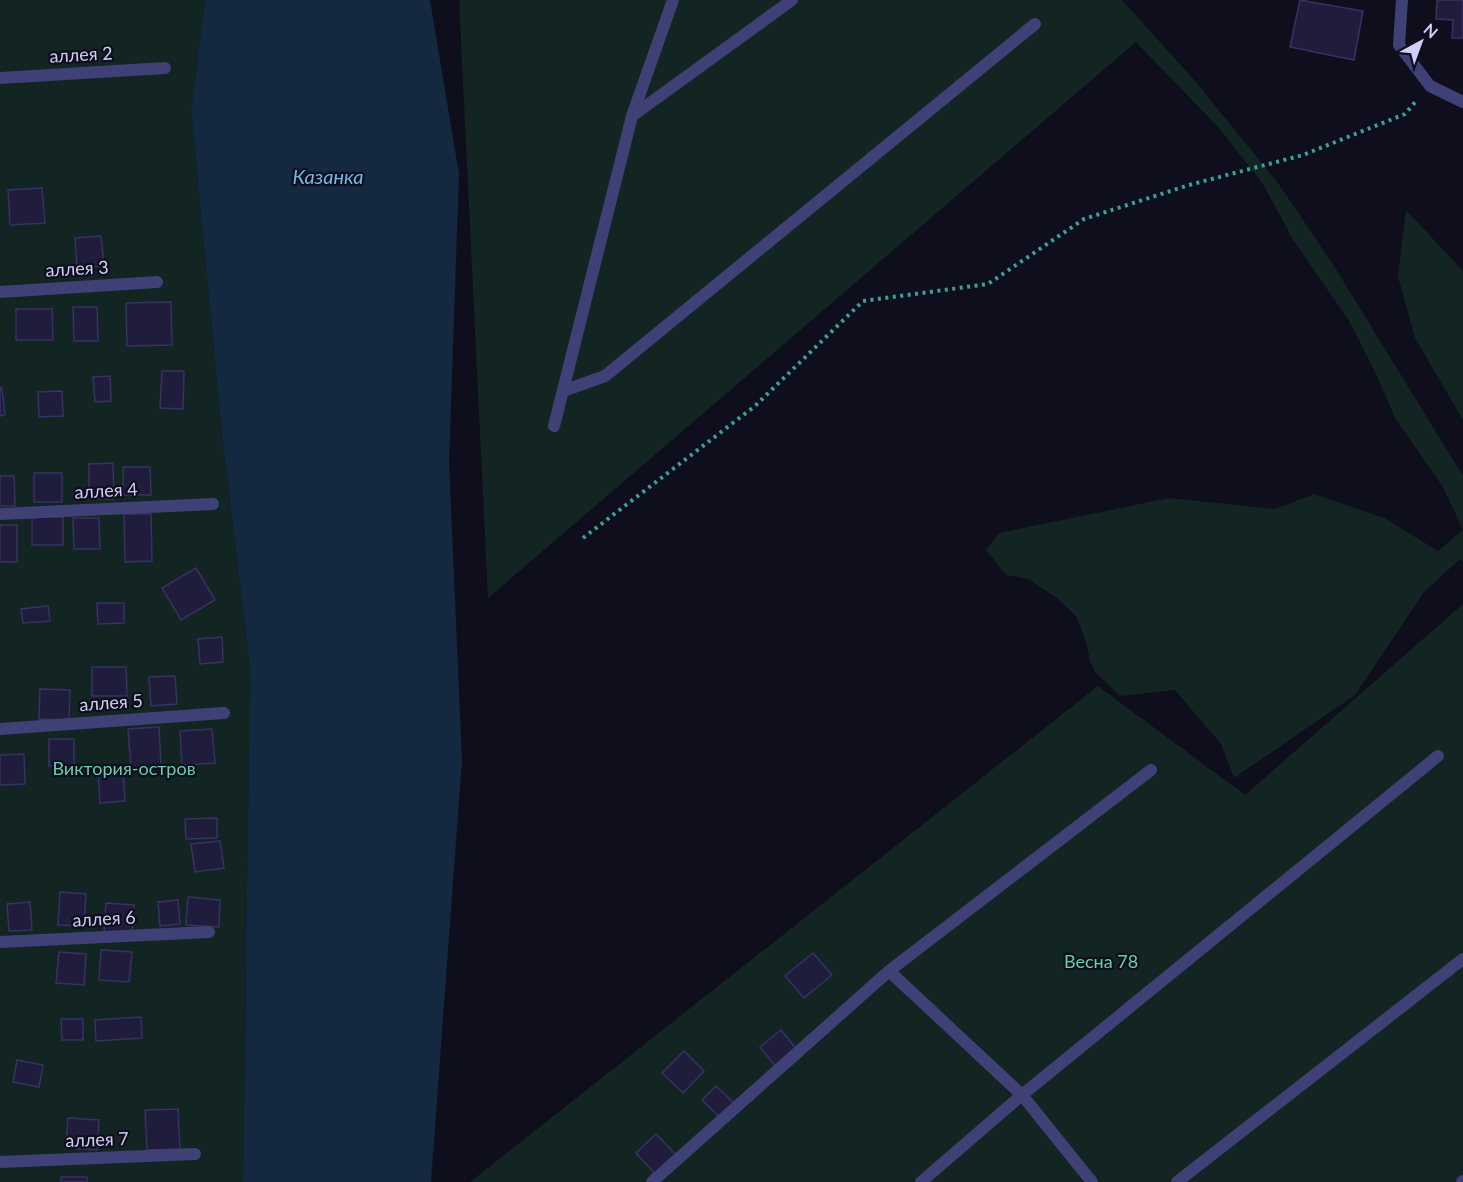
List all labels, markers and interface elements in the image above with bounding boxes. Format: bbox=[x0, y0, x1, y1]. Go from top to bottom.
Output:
north arrow bbox=[1391, 12, 1451, 72]
text: N bbox=[1420, 19, 1442, 42]
street label: аллея 2 bbox=[49, 41, 113, 67]
water label: Казанка bbox=[292, 164, 364, 188]
street label: аллея 3 bbox=[45, 255, 109, 281]
street label: аллея 4 bbox=[74, 477, 138, 503]
street label: аллея 5 bbox=[79, 689, 143, 715]
park label: Виктория-остров bbox=[52, 757, 196, 779]
street label: аллея 6 bbox=[72, 905, 136, 931]
park label: Весна 78 bbox=[1064, 950, 1138, 972]
street label: аллея 7 bbox=[65, 1127, 129, 1151]

